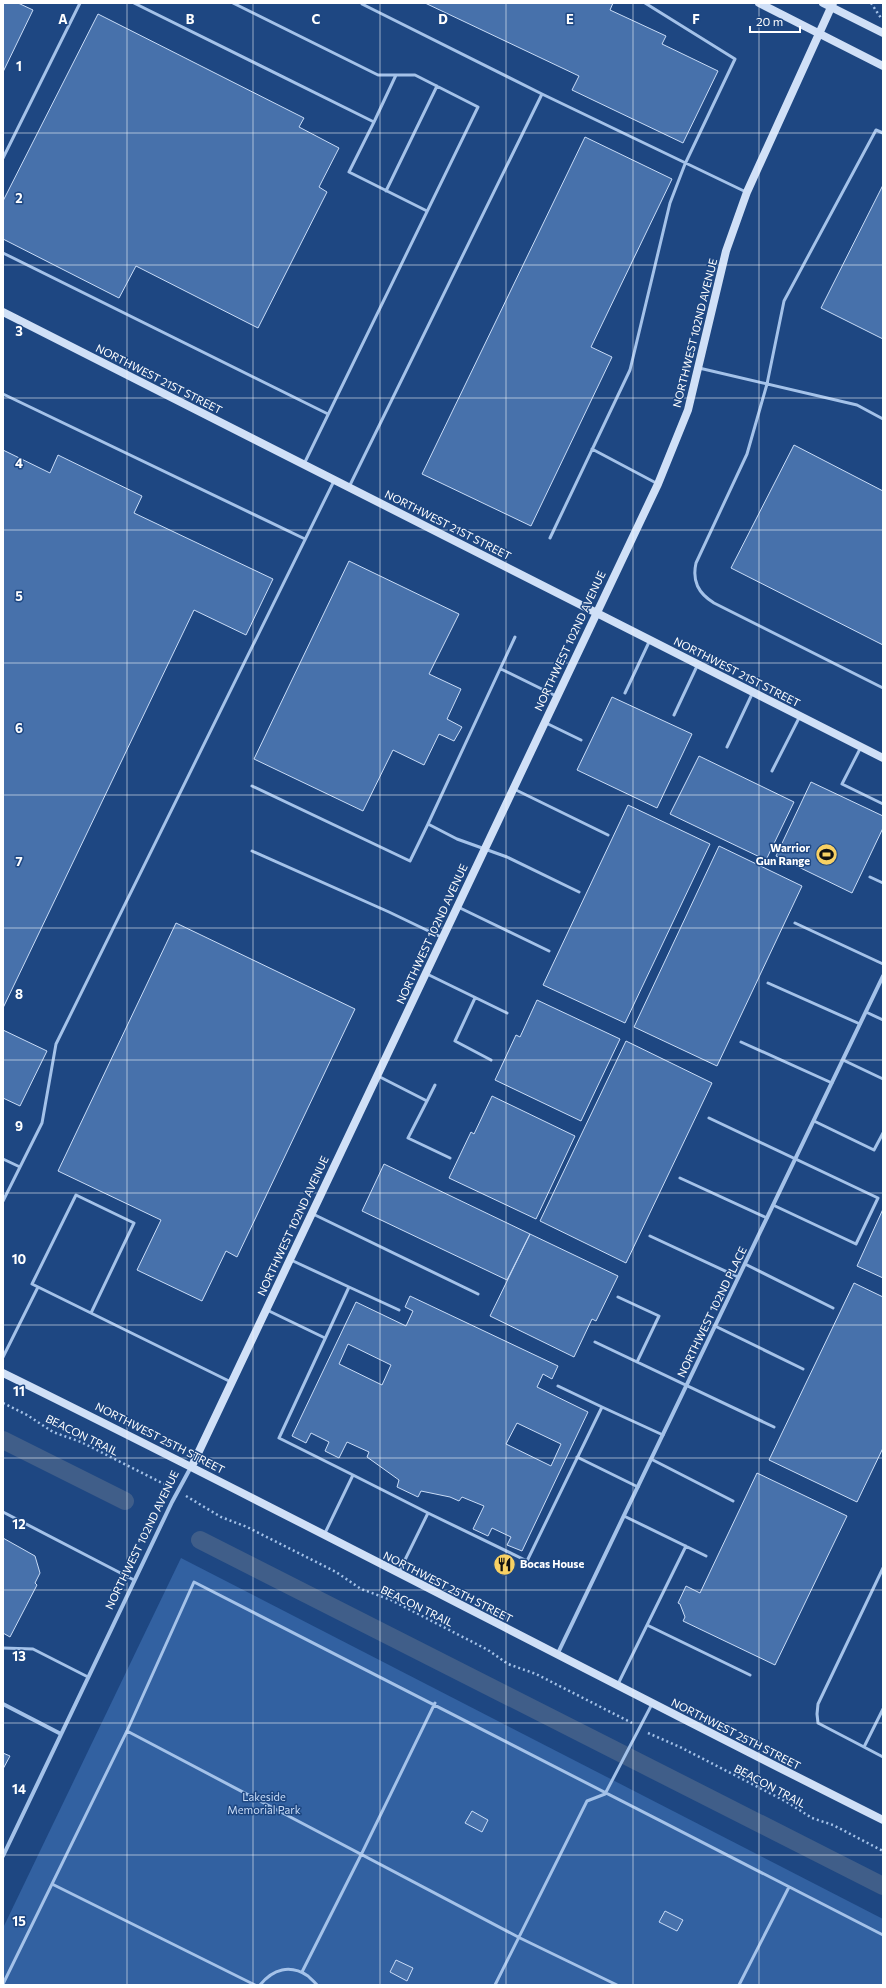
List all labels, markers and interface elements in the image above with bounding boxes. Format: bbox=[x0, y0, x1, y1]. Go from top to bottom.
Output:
scale bar bbox=[750, 8, 800, 34]
text: A bbox=[58, 11, 68, 27]
text: B bbox=[186, 11, 195, 27]
text: C bbox=[312, 11, 321, 27]
text: D bbox=[438, 11, 448, 27]
text: E bbox=[566, 11, 574, 27]
text: F bbox=[692, 11, 700, 27]
text: 20 m bbox=[756, 14, 783, 28]
text: 1 bbox=[16, 58, 22, 74]
text: 2 bbox=[15, 190, 23, 206]
street label: NORTHWEST 102ND AVENUE bbox=[670, 257, 719, 409]
text: 3 bbox=[15, 323, 23, 339]
street label: NORTHWEST 21ST STREET bbox=[94, 341, 225, 416]
text: 4 bbox=[15, 455, 23, 471]
street label: NORTHWEST 21ST STREET bbox=[383, 487, 514, 562]
street label: NORTHWEST 102ND AVENUE bbox=[531, 569, 608, 713]
text: 5 bbox=[15, 588, 23, 604]
street label: NORTHWEST 21ST STREET bbox=[672, 634, 803, 709]
text: 6 bbox=[15, 720, 23, 736]
place label: Warrior Gun Range bbox=[756, 841, 810, 867]
sports icon: Warrior Gun Range bbox=[813, 841, 839, 867]
text: 7 bbox=[15, 853, 23, 869]
street label: NORTHWEST 102ND AVENUE bbox=[393, 862, 470, 1006]
text: 8 bbox=[15, 986, 23, 1002]
text: 9 bbox=[15, 1118, 23, 1134]
street label: NORTHWEST 102ND AVENUE bbox=[254, 1154, 331, 1298]
street label: NORTHWEST 102ND PLACE bbox=[674, 1244, 749, 1379]
text: 10 bbox=[12, 1251, 27, 1267]
text: 11 bbox=[13, 1383, 25, 1399]
street label: NORTHWEST 25TH STREET bbox=[93, 1399, 227, 1476]
street label: BEACON TRAIL bbox=[44, 1411, 121, 1458]
street label: NORTHWEST 102ND AVENUE bbox=[102, 1468, 181, 1611]
text: 12 bbox=[12, 1516, 26, 1532]
street label: NORTHWEST 25TH STREET bbox=[381, 1548, 515, 1625]
restaurant icon: Bocas House bbox=[492, 1551, 518, 1577]
place label: Bocas House bbox=[520, 1557, 584, 1570]
street label: BEACON TRAIL bbox=[379, 1582, 456, 1629]
text: 13 bbox=[12, 1648, 26, 1664]
street label: NORTHWEST 25TH STREET bbox=[669, 1695, 803, 1772]
street label: BEACON TRAIL bbox=[732, 1761, 808, 1810]
text: 14 bbox=[12, 1781, 26, 1797]
park label: Lakeside Memorial Park bbox=[227, 1790, 301, 1816]
text: 15 bbox=[12, 1913, 26, 1929]

